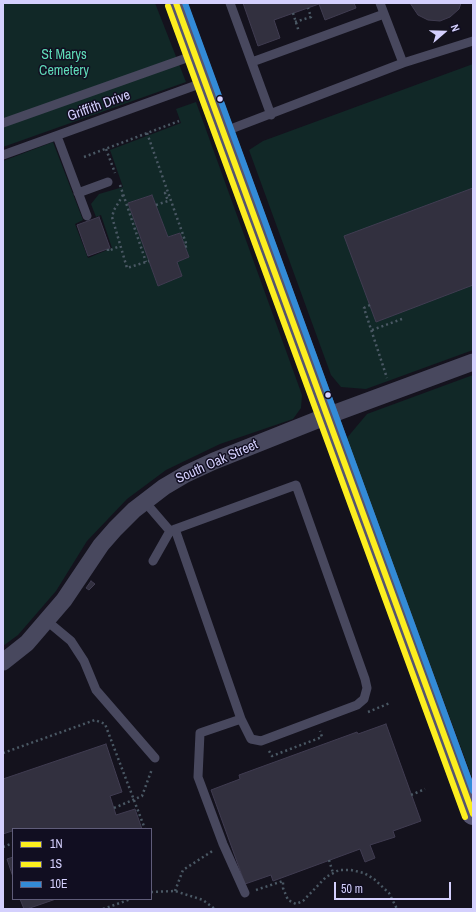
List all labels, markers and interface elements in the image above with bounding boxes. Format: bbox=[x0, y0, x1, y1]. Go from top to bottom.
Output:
north arrow bbox=[424, 12, 464, 52]
text: N bbox=[448, 22, 463, 33]
park label: St Marys Cemetery bbox=[39, 47, 89, 80]
street label: Griffith Drive bbox=[65, 87, 133, 125]
unlabelled marker bbox=[215, 94, 225, 104]
unlabelled marker bbox=[323, 390, 333, 400]
street label: South Oak Street bbox=[173, 436, 261, 488]
legend bbox=[12, 828, 152, 900]
text: 1N bbox=[50, 836, 63, 852]
text: 1S bbox=[50, 856, 62, 872]
scale bar bbox=[336, 874, 453, 900]
text: 10E bbox=[50, 876, 68, 892]
text: 50 m bbox=[341, 881, 363, 897]

